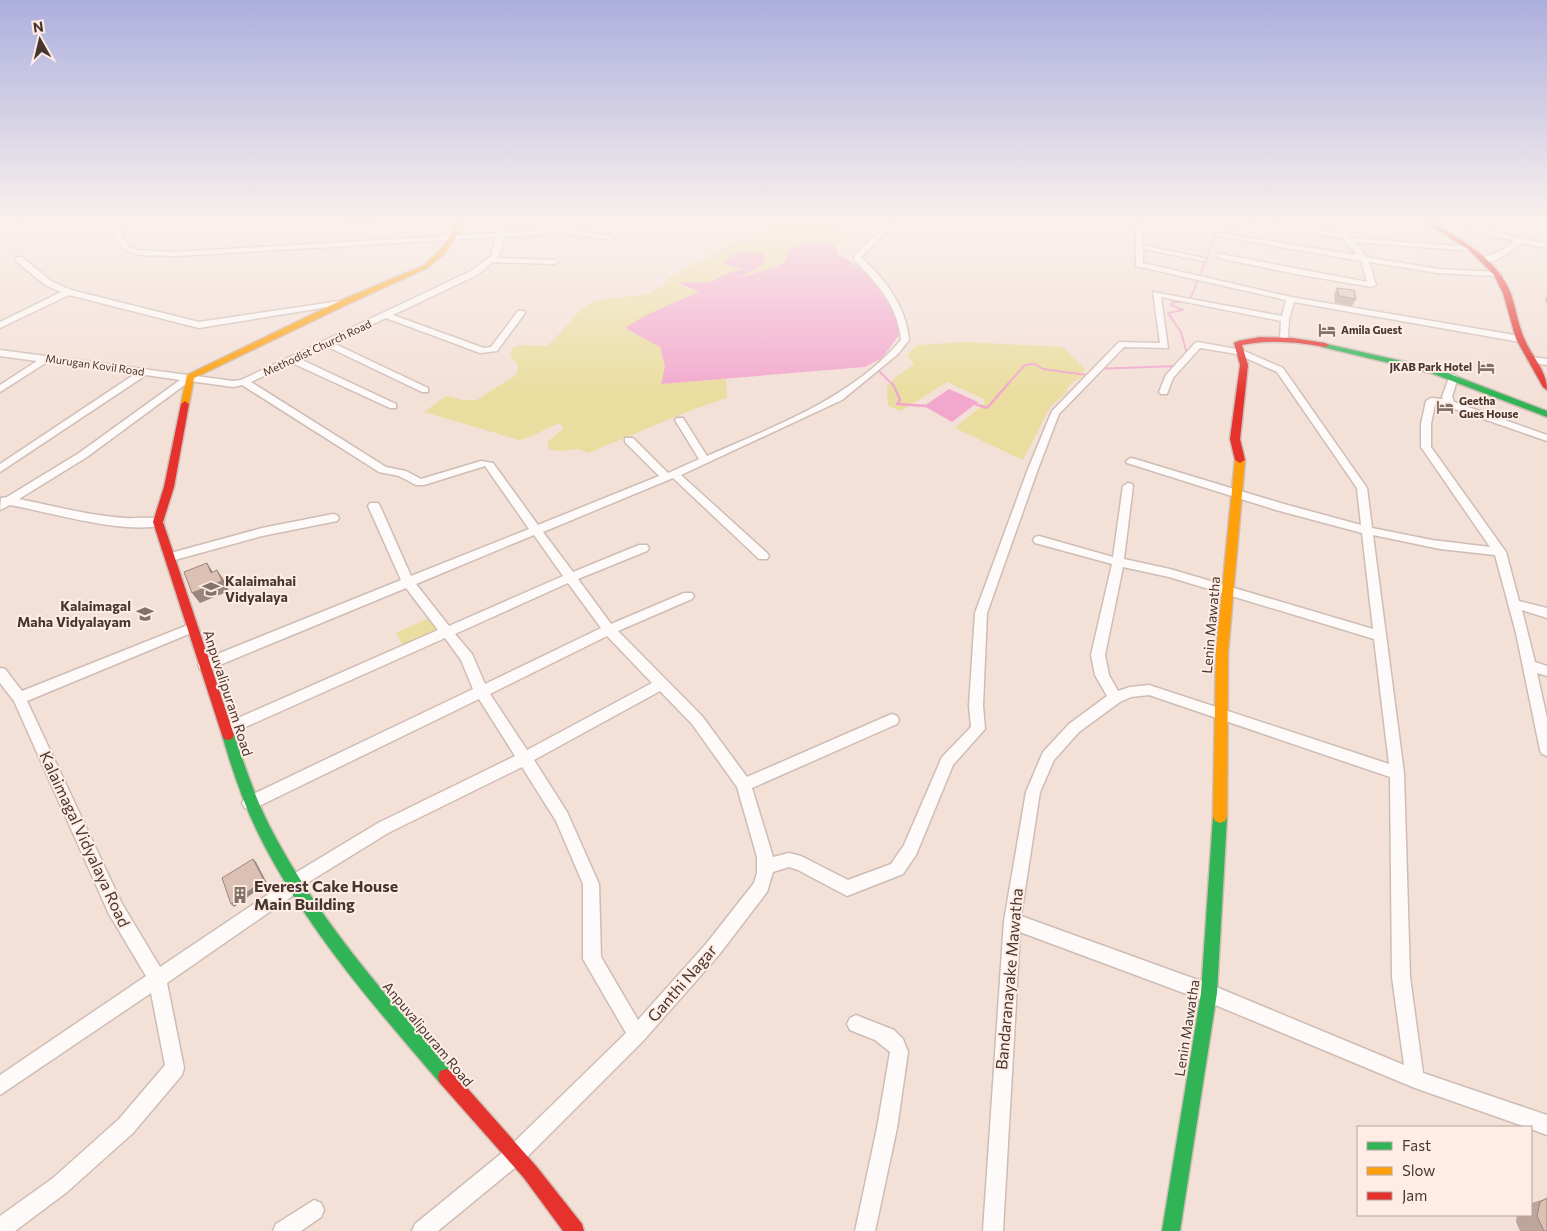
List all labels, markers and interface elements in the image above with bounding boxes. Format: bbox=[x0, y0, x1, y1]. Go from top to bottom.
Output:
north arrow bbox=[15, 15, 65, 65]
text: N bbox=[32, 17, 45, 36]
street label: Methodist Church Road bbox=[261, 317, 373, 378]
hotel icon: Amila Guest bbox=[1317, 320, 1337, 340]
place label: Amila Guest bbox=[1341, 323, 1403, 336]
street label: Murugan Kovil Road bbox=[45, 351, 145, 378]
hotel icon: JKAB Park Hotel bbox=[1476, 357, 1496, 377]
place label: JKAB Park Hotel bbox=[1389, 360, 1472, 374]
place label: Geetha Gues House bbox=[1459, 394, 1519, 420]
hotel icon: Geetha Gues House bbox=[1435, 397, 1455, 417]
place label: Kalaimahai Vidyalaya bbox=[225, 572, 296, 605]
street label: Lenin Mawatha bbox=[1198, 576, 1223, 674]
school or university icon: Kalaimahai Vidyalaya bbox=[201, 579, 221, 599]
place label: Kalaimagal Maha Vidyalayam bbox=[17, 597, 131, 630]
school or university icon: Kalaimagal Maha Vidyalayam bbox=[135, 604, 155, 624]
street label: Anpuvalipuram Road bbox=[200, 628, 257, 758]
street label: Kalaimagal Vidyalaya Road bbox=[36, 748, 135, 930]
place label: Everest Cake House Main Building bbox=[254, 876, 398, 913]
building icon: Everest Cake House Main Building bbox=[230, 885, 250, 905]
street label: Bandaranayake Mawatha bbox=[991, 887, 1026, 1071]
street label: Ganthi Nagar bbox=[643, 940, 721, 1025]
street label: Anpuvalipuram Road bbox=[380, 978, 477, 1090]
street label: Lenin Mawatha bbox=[1170, 978, 1203, 1077]
legend bbox=[1357, 1126, 1532, 1216]
text: Fast bbox=[1402, 1136, 1431, 1154]
text: Slow bbox=[1402, 1161, 1435, 1179]
text: Jam bbox=[1402, 1186, 1427, 1204]

